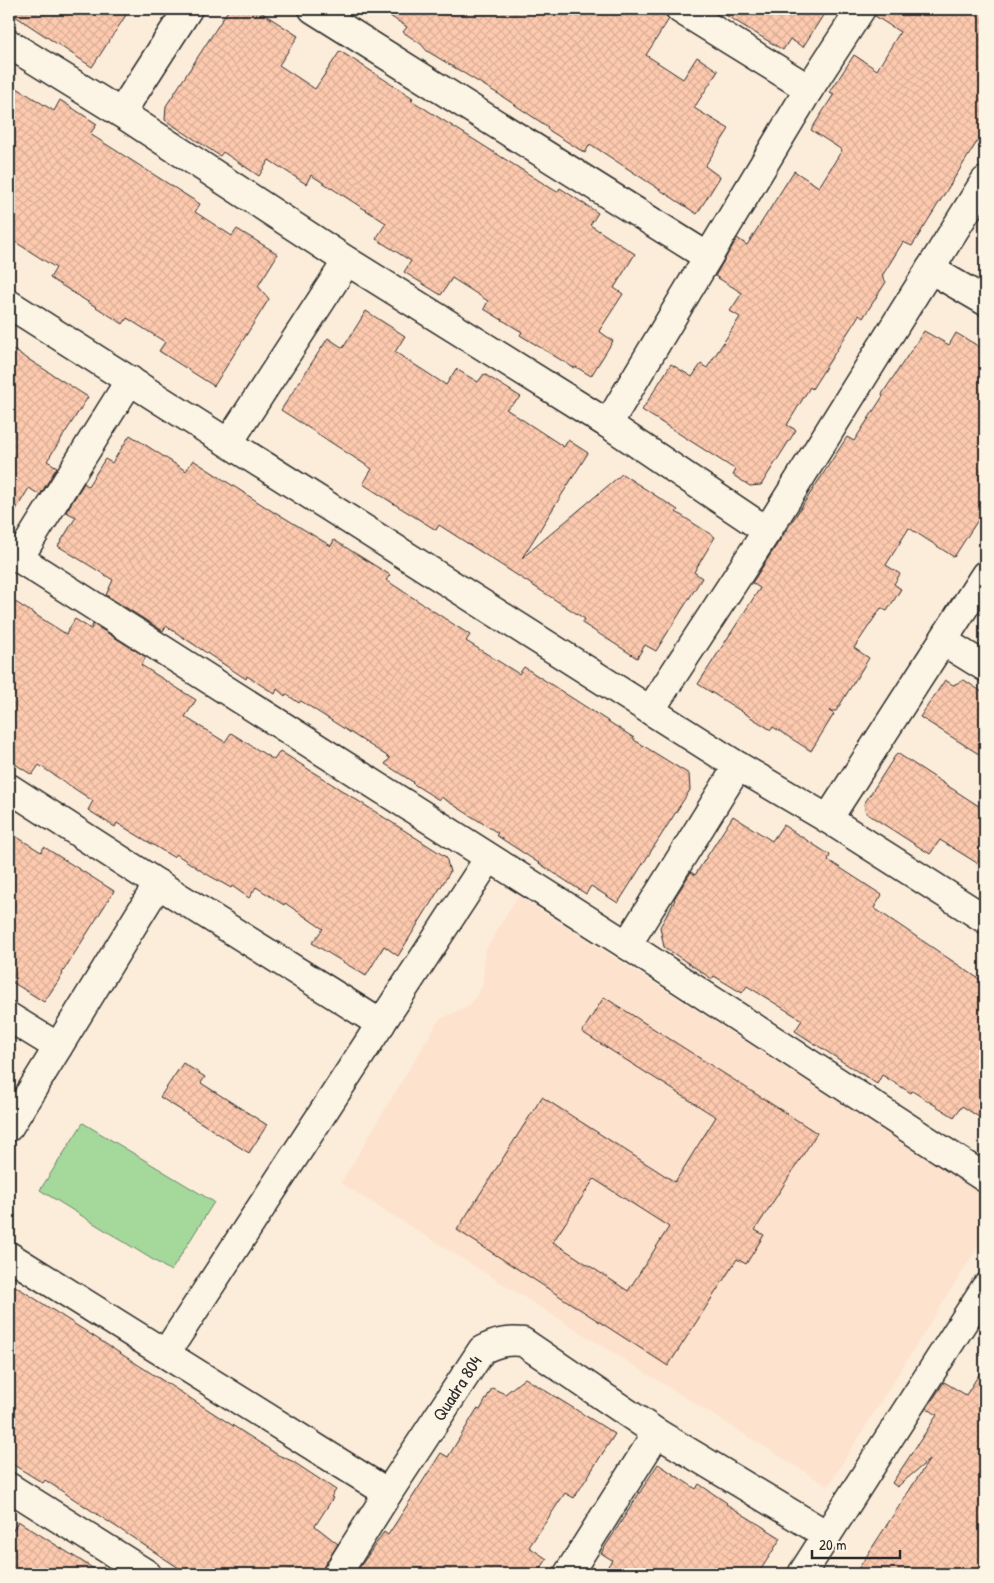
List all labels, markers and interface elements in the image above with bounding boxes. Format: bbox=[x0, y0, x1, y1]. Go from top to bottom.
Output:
street label: Quadra 804 bbox=[426, 1350, 488, 1426]
scale bar bbox=[812, 1528, 899, 1560]
text: 20 m bbox=[819, 1534, 846, 1555]

